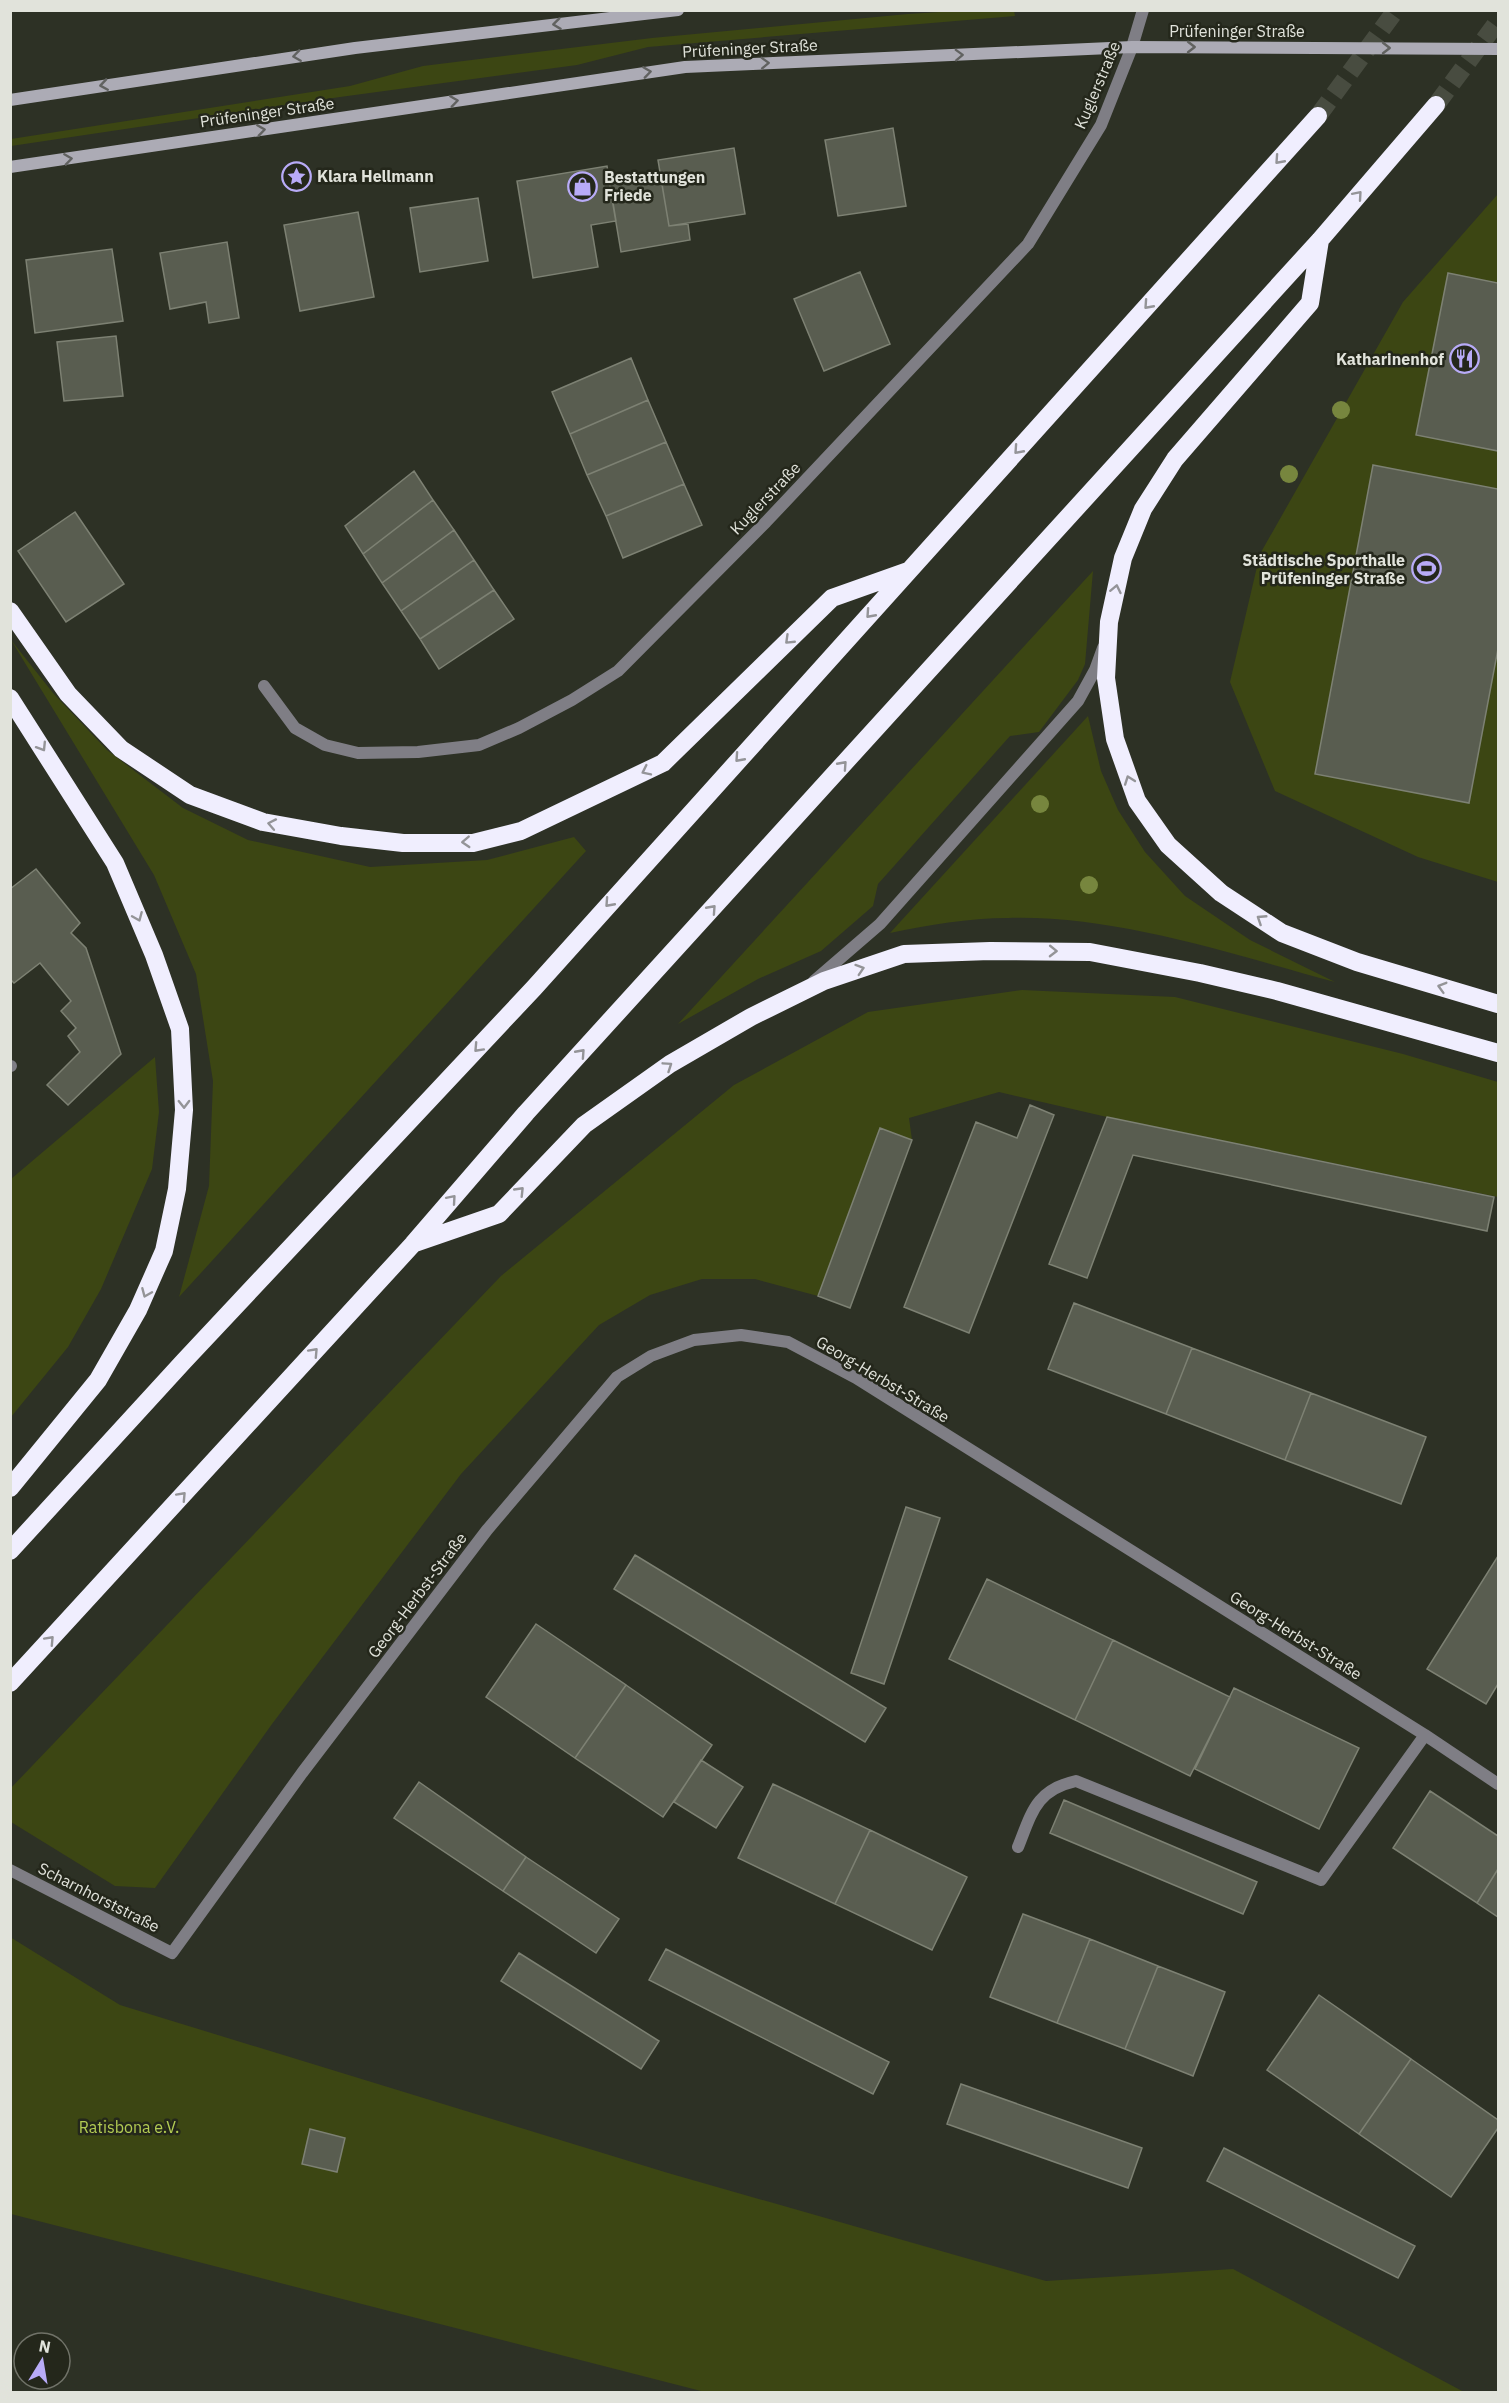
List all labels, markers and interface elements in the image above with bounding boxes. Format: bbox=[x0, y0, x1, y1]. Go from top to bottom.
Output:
one-way arrow bbox=[553, 17, 562, 30]
street label: Prüfeninger Straße bbox=[1169, 21, 1305, 41]
street label: Prüfeninger Straße bbox=[682, 34, 818, 62]
street label: Kuglerstraße bbox=[1070, 38, 1124, 132]
one-way arrow bbox=[1186, 41, 1195, 53]
one-way arrow bbox=[1381, 42, 1390, 54]
one-way arrow bbox=[955, 48, 964, 61]
one-way arrow bbox=[293, 49, 303, 62]
one-way arrow bbox=[760, 57, 769, 70]
one-way arrow bbox=[642, 67, 652, 79]
one-way arrow bbox=[100, 78, 109, 90]
street label: Prüfeninger Straße bbox=[198, 93, 336, 131]
one-way arrow bbox=[449, 96, 459, 108]
one-way arrow bbox=[257, 124, 266, 136]
one-way arrow bbox=[64, 153, 73, 165]
one-way arrow bbox=[1275, 153, 1286, 163]
place icon: Klara Hellmann bbox=[280, 160, 312, 192]
place label: Klara Hellmann bbox=[317, 166, 434, 186]
place label: Bestattungen Friede bbox=[604, 167, 705, 205]
shop icon: Bestattungen Friede bbox=[567, 170, 599, 202]
one-way arrow bbox=[1351, 191, 1362, 202]
one-way arrow bbox=[1144, 298, 1155, 308]
restaurant icon: Katharinenhof bbox=[1449, 343, 1481, 375]
place label: Katharinenhof bbox=[1336, 349, 1444, 369]
one-way arrow bbox=[1014, 443, 1025, 453]
street label: Kuglerstraße bbox=[725, 457, 805, 538]
place label: Städtische Sporthalle Prüfeninger Straße bbox=[1242, 550, 1405, 588]
sports icon: Städtische Sporthalle Prüfeninger Straße bbox=[1410, 553, 1442, 585]
one-way arrow bbox=[1109, 585, 1122, 595]
one-way arrow bbox=[866, 607, 877, 617]
one-way arrow bbox=[785, 633, 795, 644]
one-way arrow bbox=[35, 741, 47, 751]
one-way arrow bbox=[735, 751, 746, 762]
one-way arrow bbox=[836, 761, 847, 771]
one-way arrow bbox=[641, 764, 652, 776]
one-way arrow bbox=[1124, 775, 1137, 786]
one-way arrow bbox=[268, 818, 277, 830]
one-way arrow bbox=[461, 836, 470, 849]
one-way arrow bbox=[605, 897, 616, 907]
one-way arrow bbox=[705, 905, 716, 916]
one-way arrow bbox=[131, 910, 143, 921]
one-way arrow bbox=[1256, 915, 1267, 926]
one-way arrow bbox=[1049, 945, 1058, 958]
one-way arrow bbox=[854, 963, 865, 976]
one-way arrow bbox=[1437, 982, 1448, 994]
one-way arrow bbox=[474, 1041, 485, 1051]
one-way arrow bbox=[574, 1049, 585, 1060]
one-way arrow bbox=[662, 1062, 673, 1073]
one-way arrow bbox=[177, 1099, 190, 1108]
one-way arrow bbox=[513, 1188, 524, 1199]
one-way arrow bbox=[444, 1195, 455, 1206]
one-way arrow bbox=[141, 1287, 153, 1298]
street label: Georg-Herbst-Straße bbox=[813, 1331, 953, 1427]
one-way arrow bbox=[307, 1349, 318, 1359]
one-way arrow bbox=[175, 1492, 186, 1503]
street label: Georg-Herbst-Straße bbox=[363, 1528, 471, 1662]
street label: Georg-Herbst-Straße bbox=[1226, 1586, 1366, 1684]
one-way arrow bbox=[43, 1636, 54, 1646]
street label: Scharnhorststraße bbox=[35, 1858, 163, 1936]
park label: Ratisbona e.V. bbox=[79, 2117, 179, 2137]
north arrow bbox=[12, 2331, 72, 2391]
text: N bbox=[37, 2335, 52, 2357]

